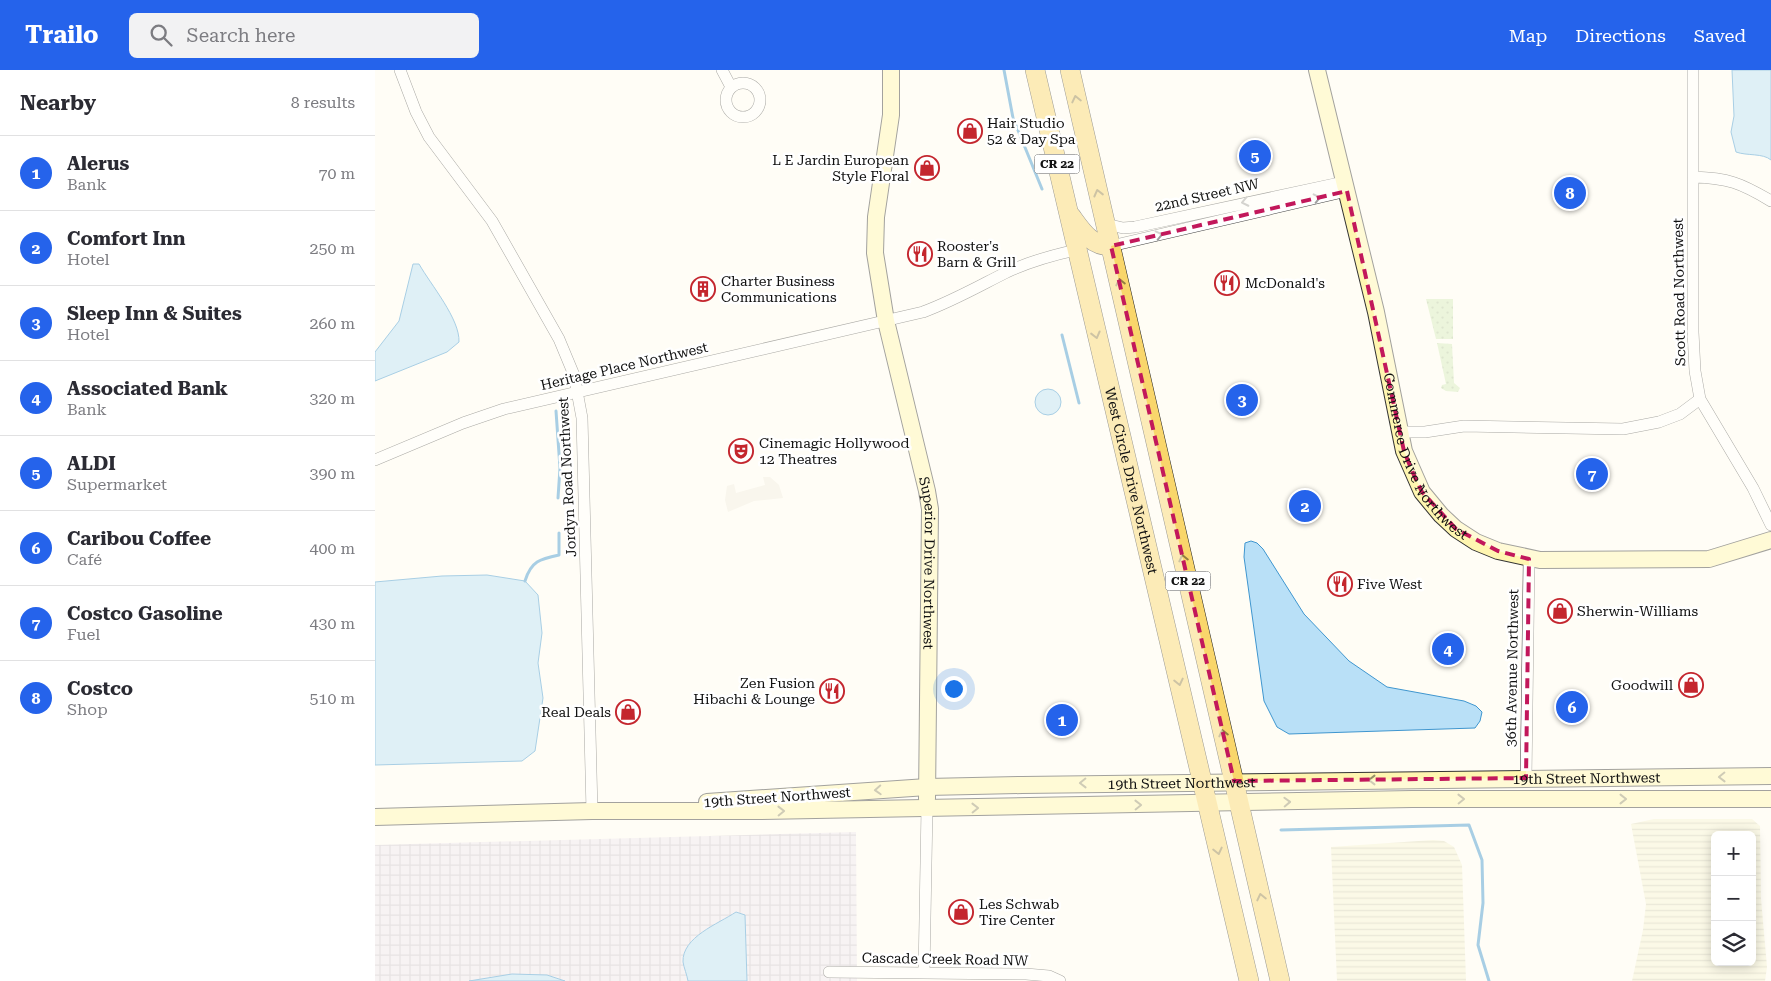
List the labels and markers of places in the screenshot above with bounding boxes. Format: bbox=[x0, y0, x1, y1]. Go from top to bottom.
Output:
place label: Hair Studio 52 & Day Spa bbox=[987, 115, 1076, 147]
shop icon: Hair Studio 52 & Day Spa bbox=[957, 118, 983, 144]
pin: 5 bbox=[1239, 137, 1271, 175]
place label: L E Jardin European Style Floral bbox=[772, 152, 910, 184]
shop icon: L E Jardin European Style Floral bbox=[914, 155, 940, 181]
pin: 8 bbox=[1554, 174, 1586, 212]
place label: Rooster's Barn & Grill bbox=[937, 238, 1017, 270]
restaurant icon: Rooster's Barn & Grill bbox=[907, 241, 933, 267]
restaurant icon: McDonald's bbox=[1214, 270, 1240, 296]
place label: Charter Business Communications bbox=[721, 273, 837, 305]
place label: McDonald's bbox=[1245, 275, 1325, 291]
building icon: Charter Business Communications bbox=[690, 276, 716, 302]
pin: 3 bbox=[1226, 381, 1258, 419]
place label: Cinemagic Hollywood 12 Theatres bbox=[759, 435, 909, 467]
theatre icon: Cinemagic Hollywood 12 Theatres bbox=[728, 438, 754, 464]
pin: 7 bbox=[1576, 455, 1608, 493]
pin: 2 bbox=[1289, 487, 1321, 525]
restaurant icon: Five West bbox=[1327, 571, 1353, 597]
place label: Five West bbox=[1357, 576, 1422, 592]
shop icon: Sherwin-Williams bbox=[1547, 598, 1573, 624]
place label: Sherwin-Williams bbox=[1577, 603, 1698, 619]
pin: 4 bbox=[1432, 630, 1464, 668]
shop icon: Goodwill bbox=[1678, 672, 1704, 698]
place label: Zen Fusion Hibachi & Lounge bbox=[693, 675, 815, 707]
place label: Goodwill bbox=[1611, 677, 1674, 693]
restaurant icon: Zen Fusion Hibachi & Lounge bbox=[819, 678, 845, 704]
pin: 6 bbox=[1556, 688, 1588, 726]
shop icon: Real Deals bbox=[615, 699, 641, 725]
pin: 1 bbox=[1046, 701, 1078, 739]
place label: Real Deals bbox=[541, 704, 611, 720]
place label: Les Schwab Tire Center bbox=[979, 896, 1059, 928]
shop icon: Les Schwab Tire Center bbox=[948, 899, 974, 925]

